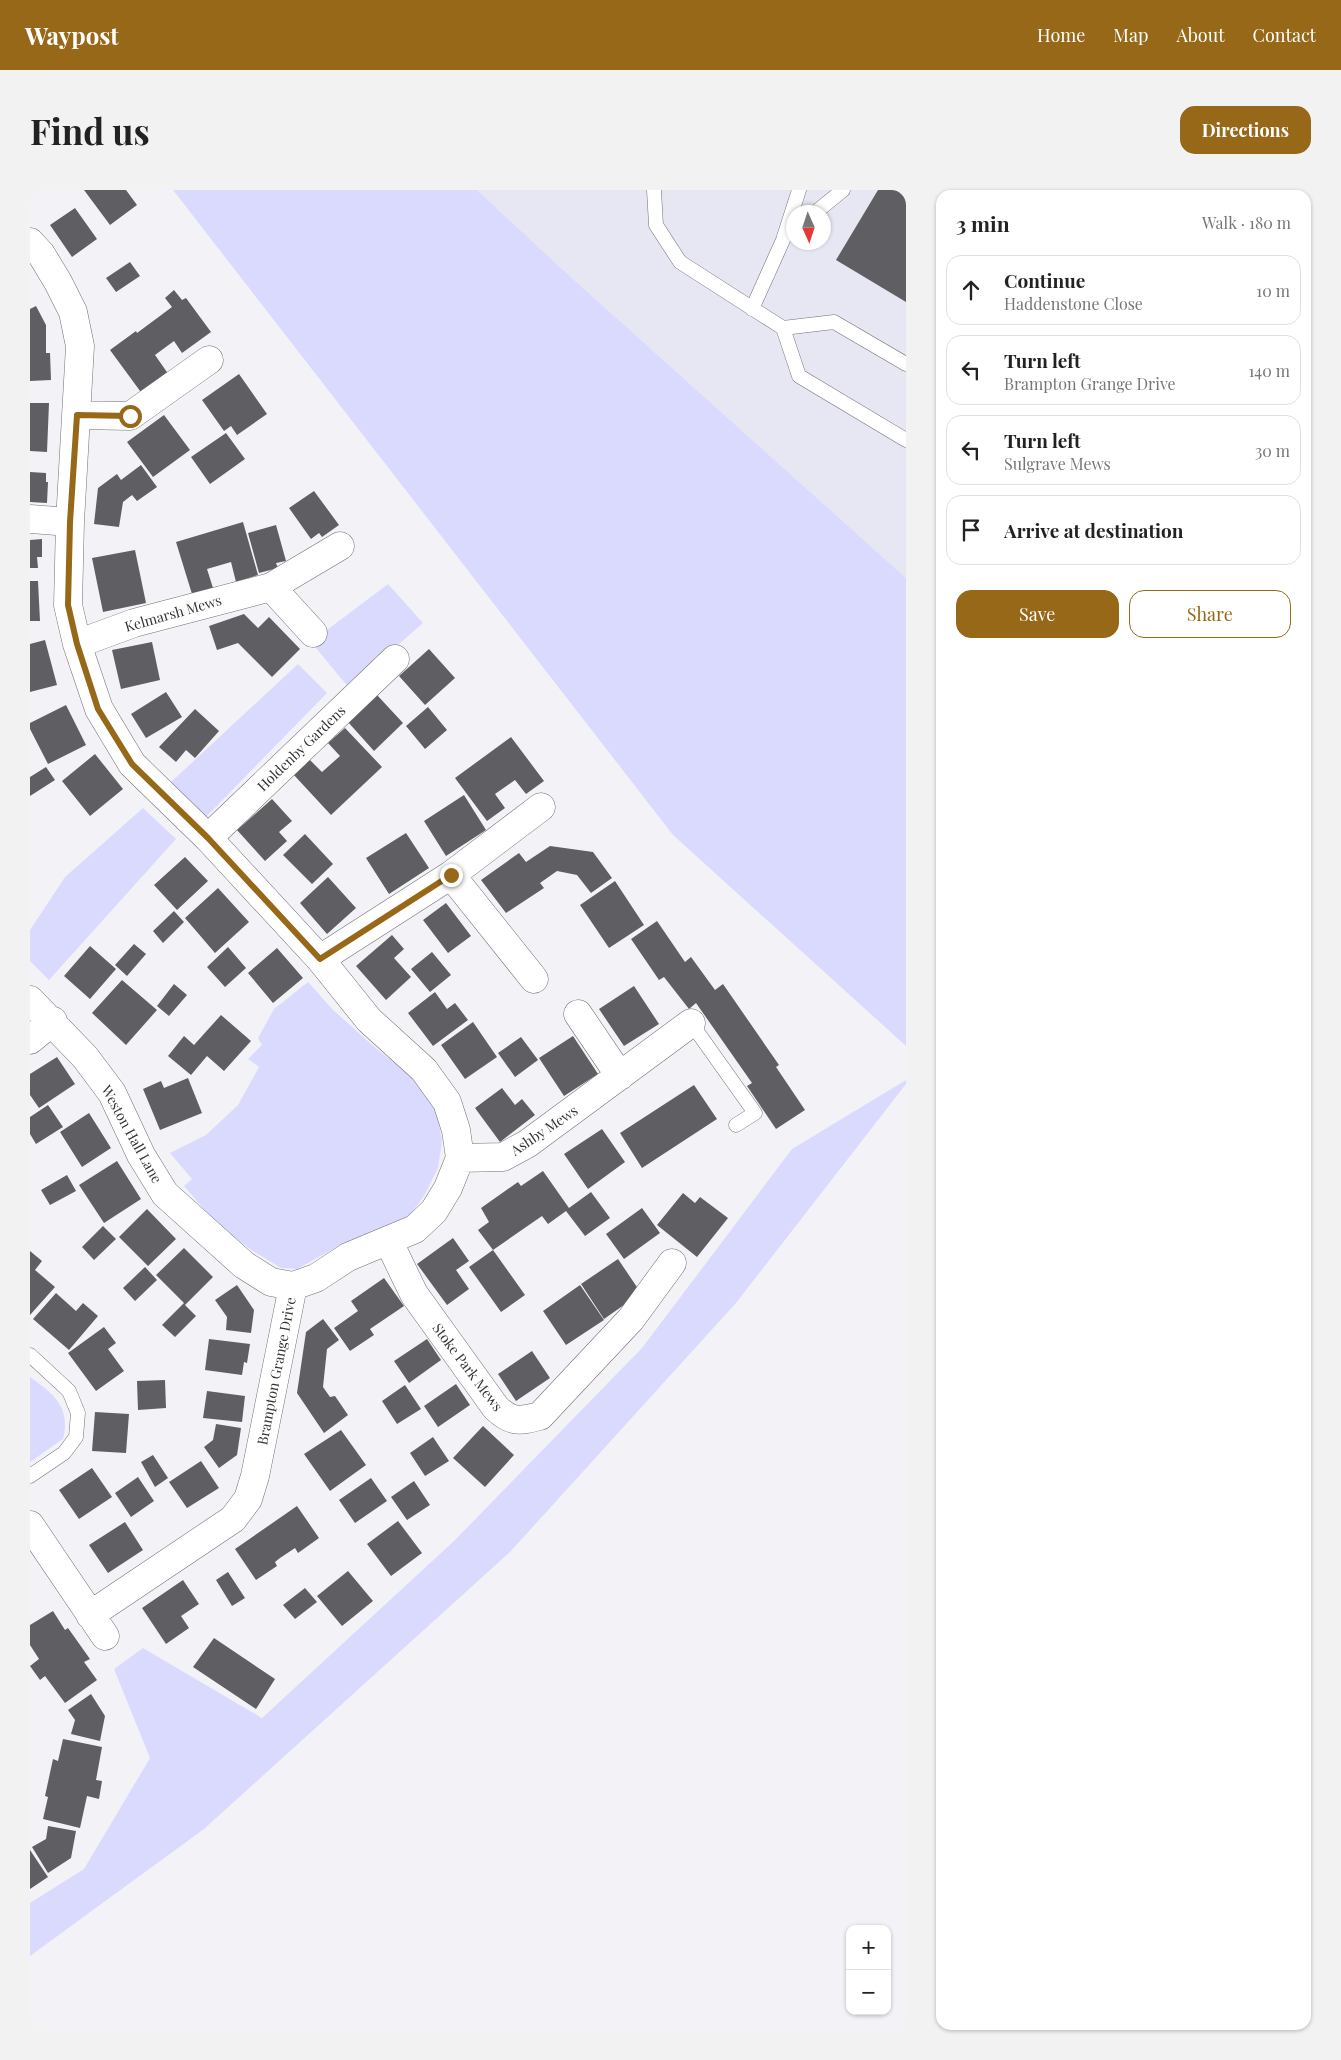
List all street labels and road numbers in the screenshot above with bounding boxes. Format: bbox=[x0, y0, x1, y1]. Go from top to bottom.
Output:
street label: Kelmarsh Mews bbox=[122, 590, 224, 636]
street label: Holdenby Gardens bbox=[253, 701, 349, 795]
street label: Weston Hall Lane bbox=[97, 1081, 167, 1186]
street label: Ashby Mews bbox=[506, 1101, 581, 1160]
street label: Brampton Grange Drive bbox=[252, 1295, 300, 1447]
street label: Stoke Park Mews bbox=[429, 1319, 507, 1415]

